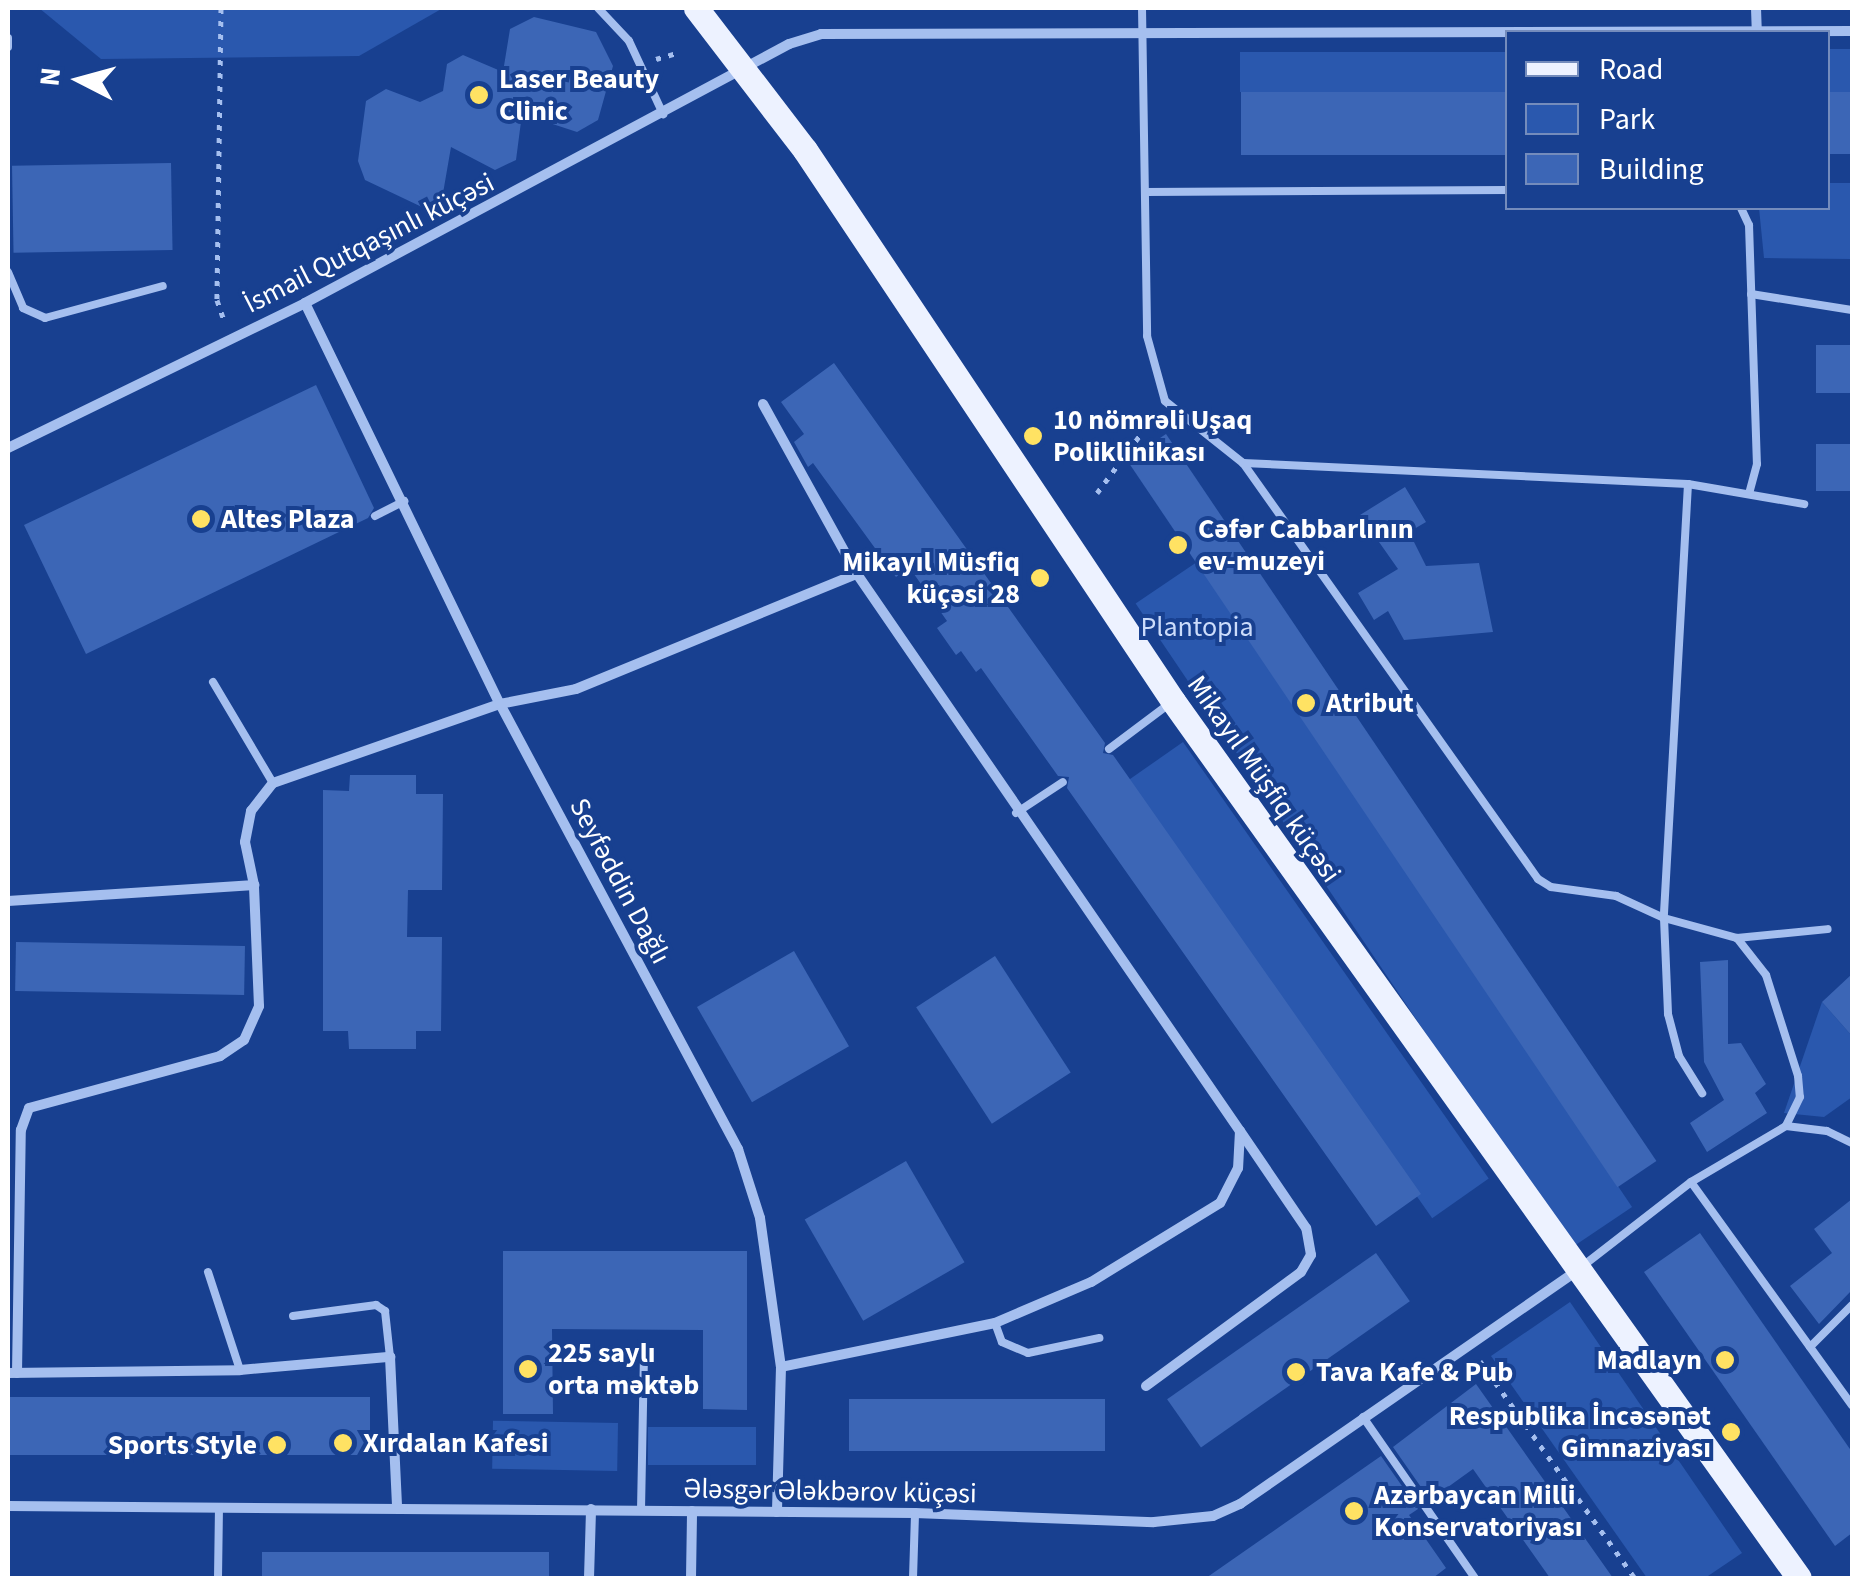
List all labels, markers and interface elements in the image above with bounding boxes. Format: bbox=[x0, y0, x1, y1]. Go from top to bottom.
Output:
north arrow bbox=[30, 30, 130, 130]
legend bbox=[1505, 30, 1830, 210]
text: Road bbox=[1599, 48, 1663, 91]
place label: Laser Beauty Clinic bbox=[499, 62, 659, 128]
text: N bbox=[29, 66, 71, 88]
marker: Laser Beauty Clinic bbox=[468, 84, 490, 106]
text: Park bbox=[1599, 98, 1655, 141]
text: Building bbox=[1599, 148, 1704, 191]
street label: İsmail Qutqaşınlı küçəsi bbox=[238, 165, 500, 321]
place label: 10 nömrəli Uşaq Poliklinikası bbox=[1053, 403, 1252, 469]
marker: 10 nömrəli Uşaq Poliklinikası bbox=[1022, 425, 1044, 447]
place label: Altes Plaza bbox=[221, 502, 354, 536]
marker: Altes Plaza bbox=[190, 508, 212, 530]
place label: Cəfər Cabbarlının ev-muzeyi bbox=[1198, 512, 1414, 578]
marker: Cəfər Cabbarlının ev-muzeyi bbox=[1167, 534, 1189, 556]
place label: Mikayıl Müsfiq küçəsi 28 bbox=[842, 545, 1020, 611]
marker: Mikayıl Müsfiq küçəsi 28 bbox=[1029, 567, 1051, 589]
park label: Plantopia bbox=[1140, 610, 1254, 644]
street label: Mikayıl Müşfiq küçəsi bbox=[1180, 669, 1348, 889]
place label: Atribut bbox=[1326, 686, 1414, 720]
marker: Atribut bbox=[1295, 692, 1317, 714]
street label: Seyfəddin Dağlı bbox=[562, 793, 678, 969]
place label: 225 saylı orta məktəb bbox=[548, 1336, 699, 1402]
place label: Madlayn bbox=[1596, 1343, 1702, 1377]
marker: Madlayn bbox=[1712, 1347, 1738, 1373]
place label: Tava Kafe & Pub bbox=[1316, 1355, 1513, 1389]
marker: 225 saylı orta məktəb bbox=[517, 1358, 539, 1380]
marker: Tava Kafe & Pub bbox=[1285, 1361, 1307, 1383]
place label: Respublika İncəsənət Gimnaziyası bbox=[1449, 1399, 1711, 1465]
marker: Respublika İncəsənət Gimnaziyası bbox=[1720, 1421, 1742, 1443]
place label: Xırdalan Kafesi bbox=[363, 1426, 549, 1460]
place label: Sports Style bbox=[108, 1428, 257, 1462]
marker: Xırdalan Kafesi bbox=[332, 1432, 354, 1454]
marker: Sports Style bbox=[266, 1434, 288, 1456]
street label: Ələsgər Ələkbərov küçəsi bbox=[683, 1472, 977, 1510]
place label: Azərbaycan Milli Konservatoriyası bbox=[1374, 1478, 1582, 1544]
marker: Azərbaycan Milli Konservatoriyası bbox=[1343, 1500, 1365, 1522]

